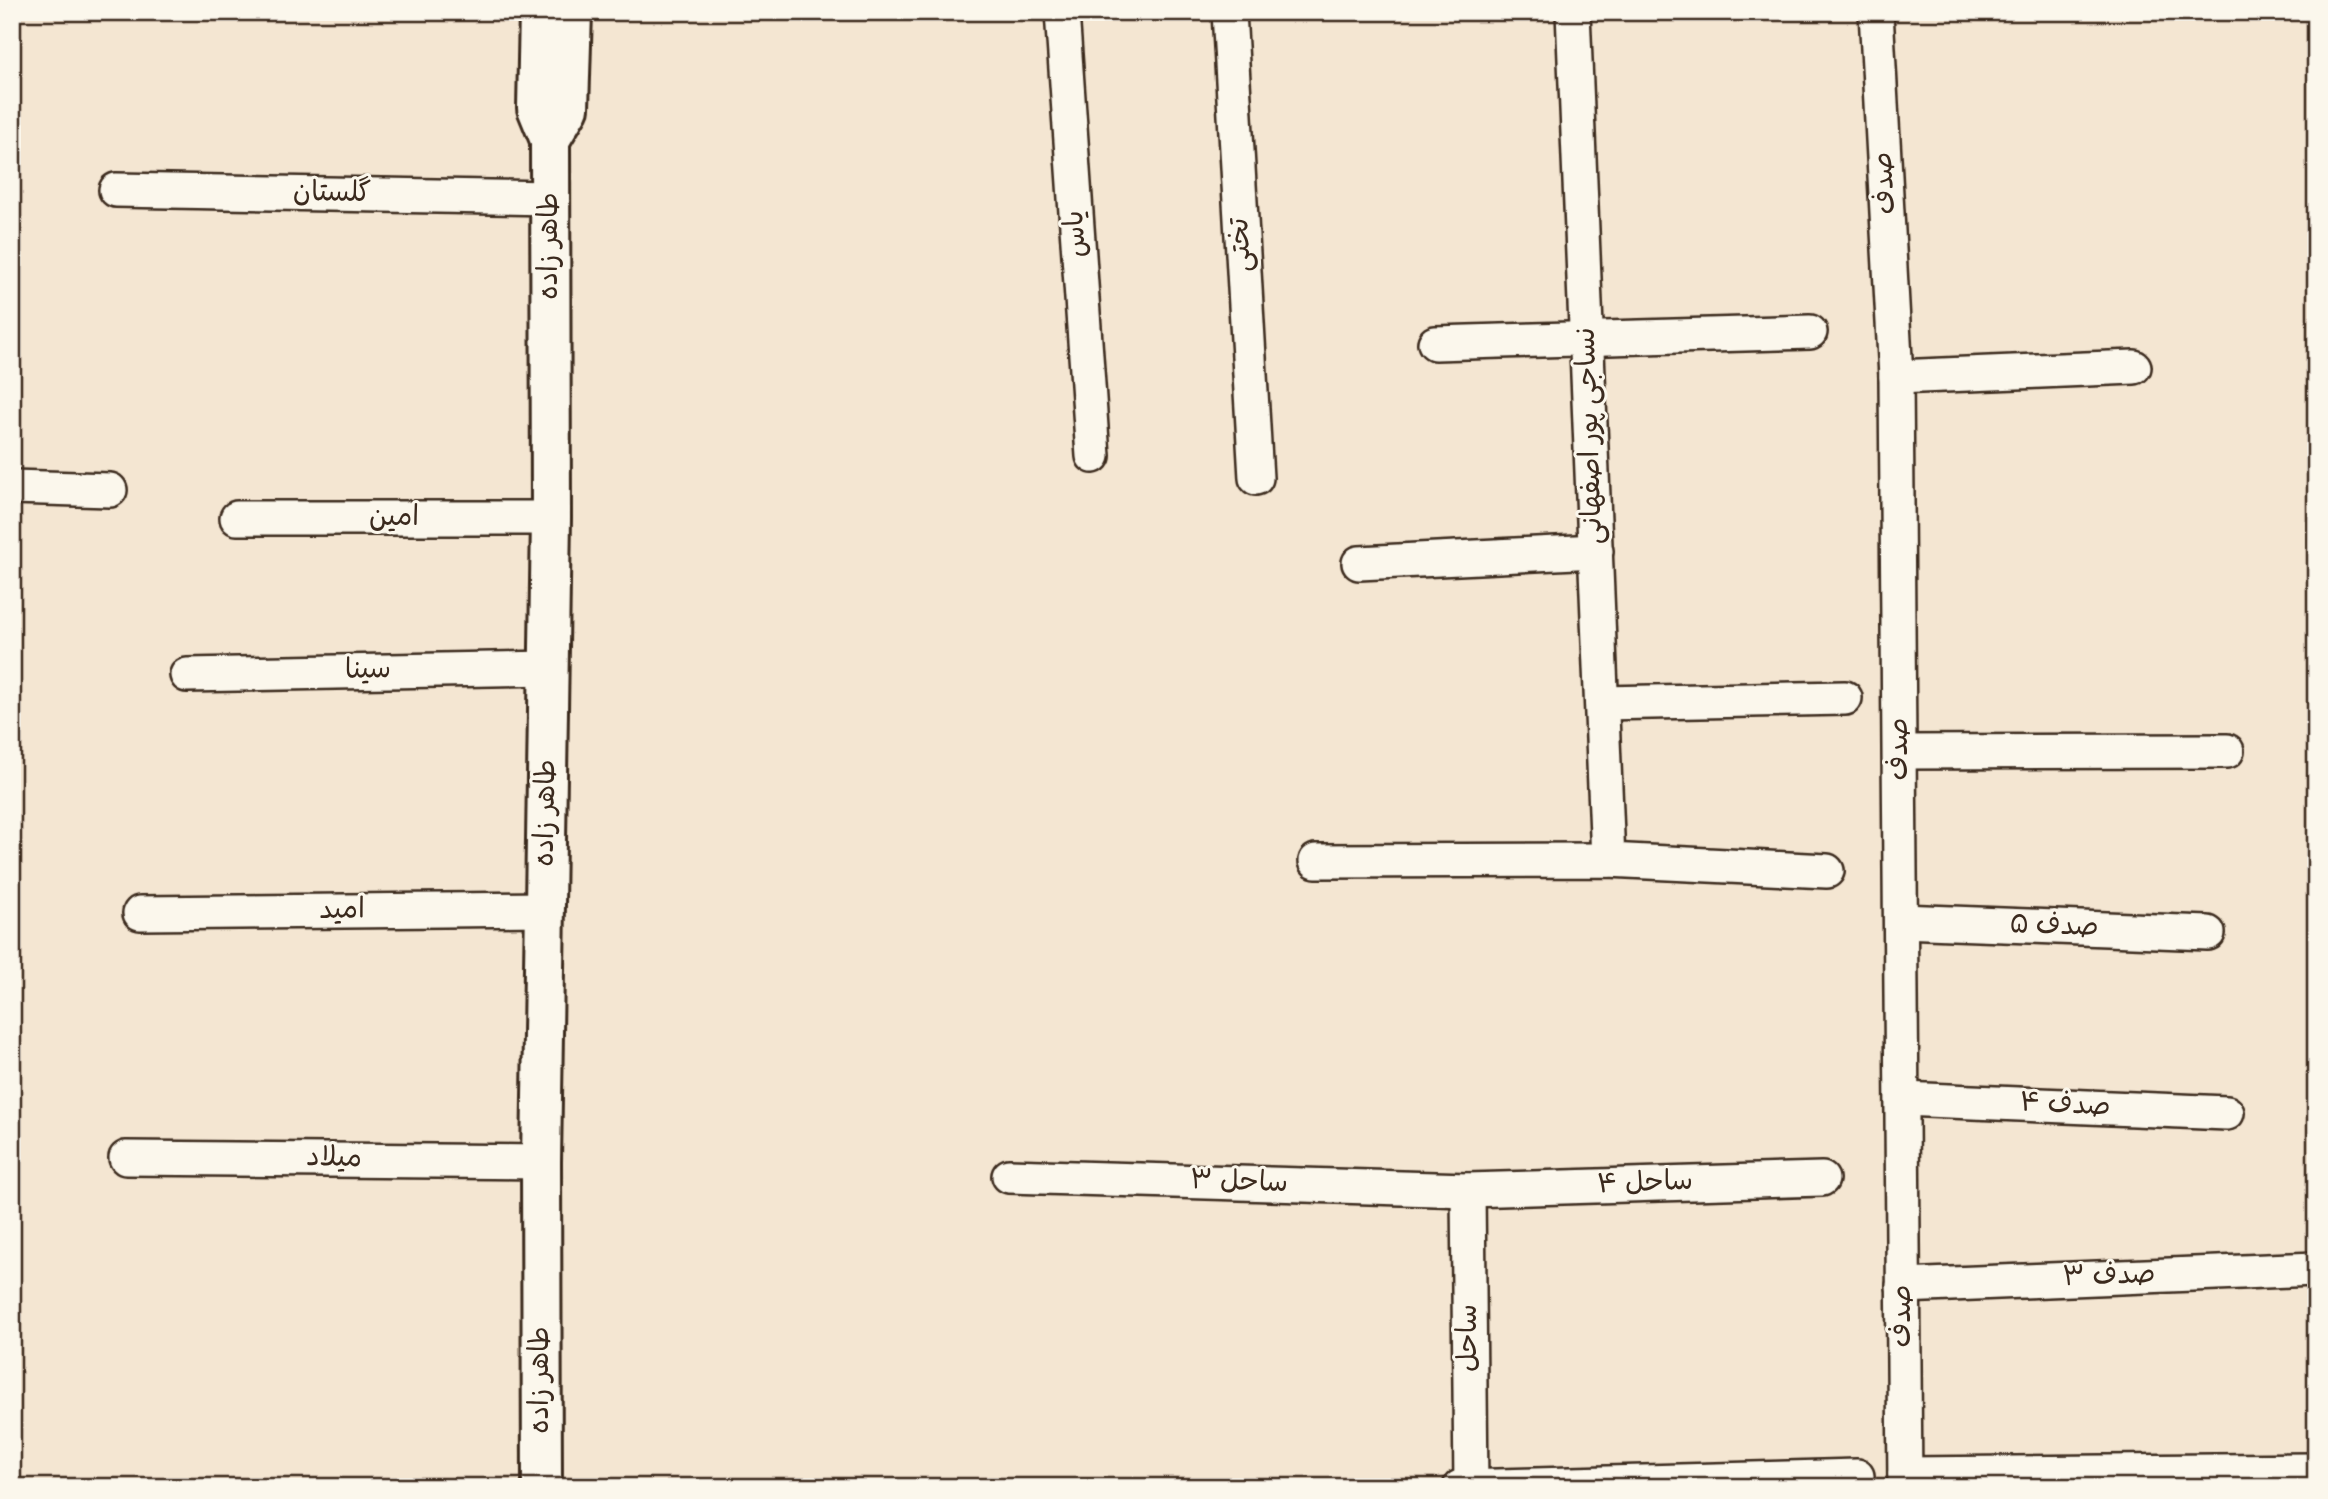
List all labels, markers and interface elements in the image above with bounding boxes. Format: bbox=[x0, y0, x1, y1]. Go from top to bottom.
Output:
street label: صدف bbox=[1864, 151, 1908, 215]
street label: گلستان bbox=[292, 173, 372, 215]
street label: طاهر زاده bbox=[530, 192, 571, 300]
street label: یاس bbox=[1055, 209, 1099, 259]
street label: تختی bbox=[1220, 216, 1264, 273]
street label: نساجی پور اصفهانی bbox=[1567, 327, 1615, 545]
street label: امین bbox=[369, 498, 419, 539]
street label: سینا bbox=[345, 650, 391, 692]
street label: صدف bbox=[1880, 718, 1921, 780]
street label: طاهر زاده bbox=[526, 759, 568, 867]
street label: امید bbox=[319, 890, 365, 932]
street label: صدف ۵ bbox=[2009, 905, 2099, 949]
street label: صدف ۴ bbox=[2019, 1083, 2111, 1129]
street label: میلاد bbox=[306, 1138, 362, 1180]
street label: ساحل ۳ bbox=[1189, 1161, 1289, 1205]
street label: ساحل ۴ bbox=[1596, 1162, 1694, 1206]
street label: صدف ۳ bbox=[2062, 1255, 2156, 1299]
street label: صدف bbox=[1883, 1285, 1924, 1347]
street label: ساحل bbox=[1449, 1304, 1490, 1372]
street label: طاهر زاده bbox=[521, 1326, 562, 1434]

